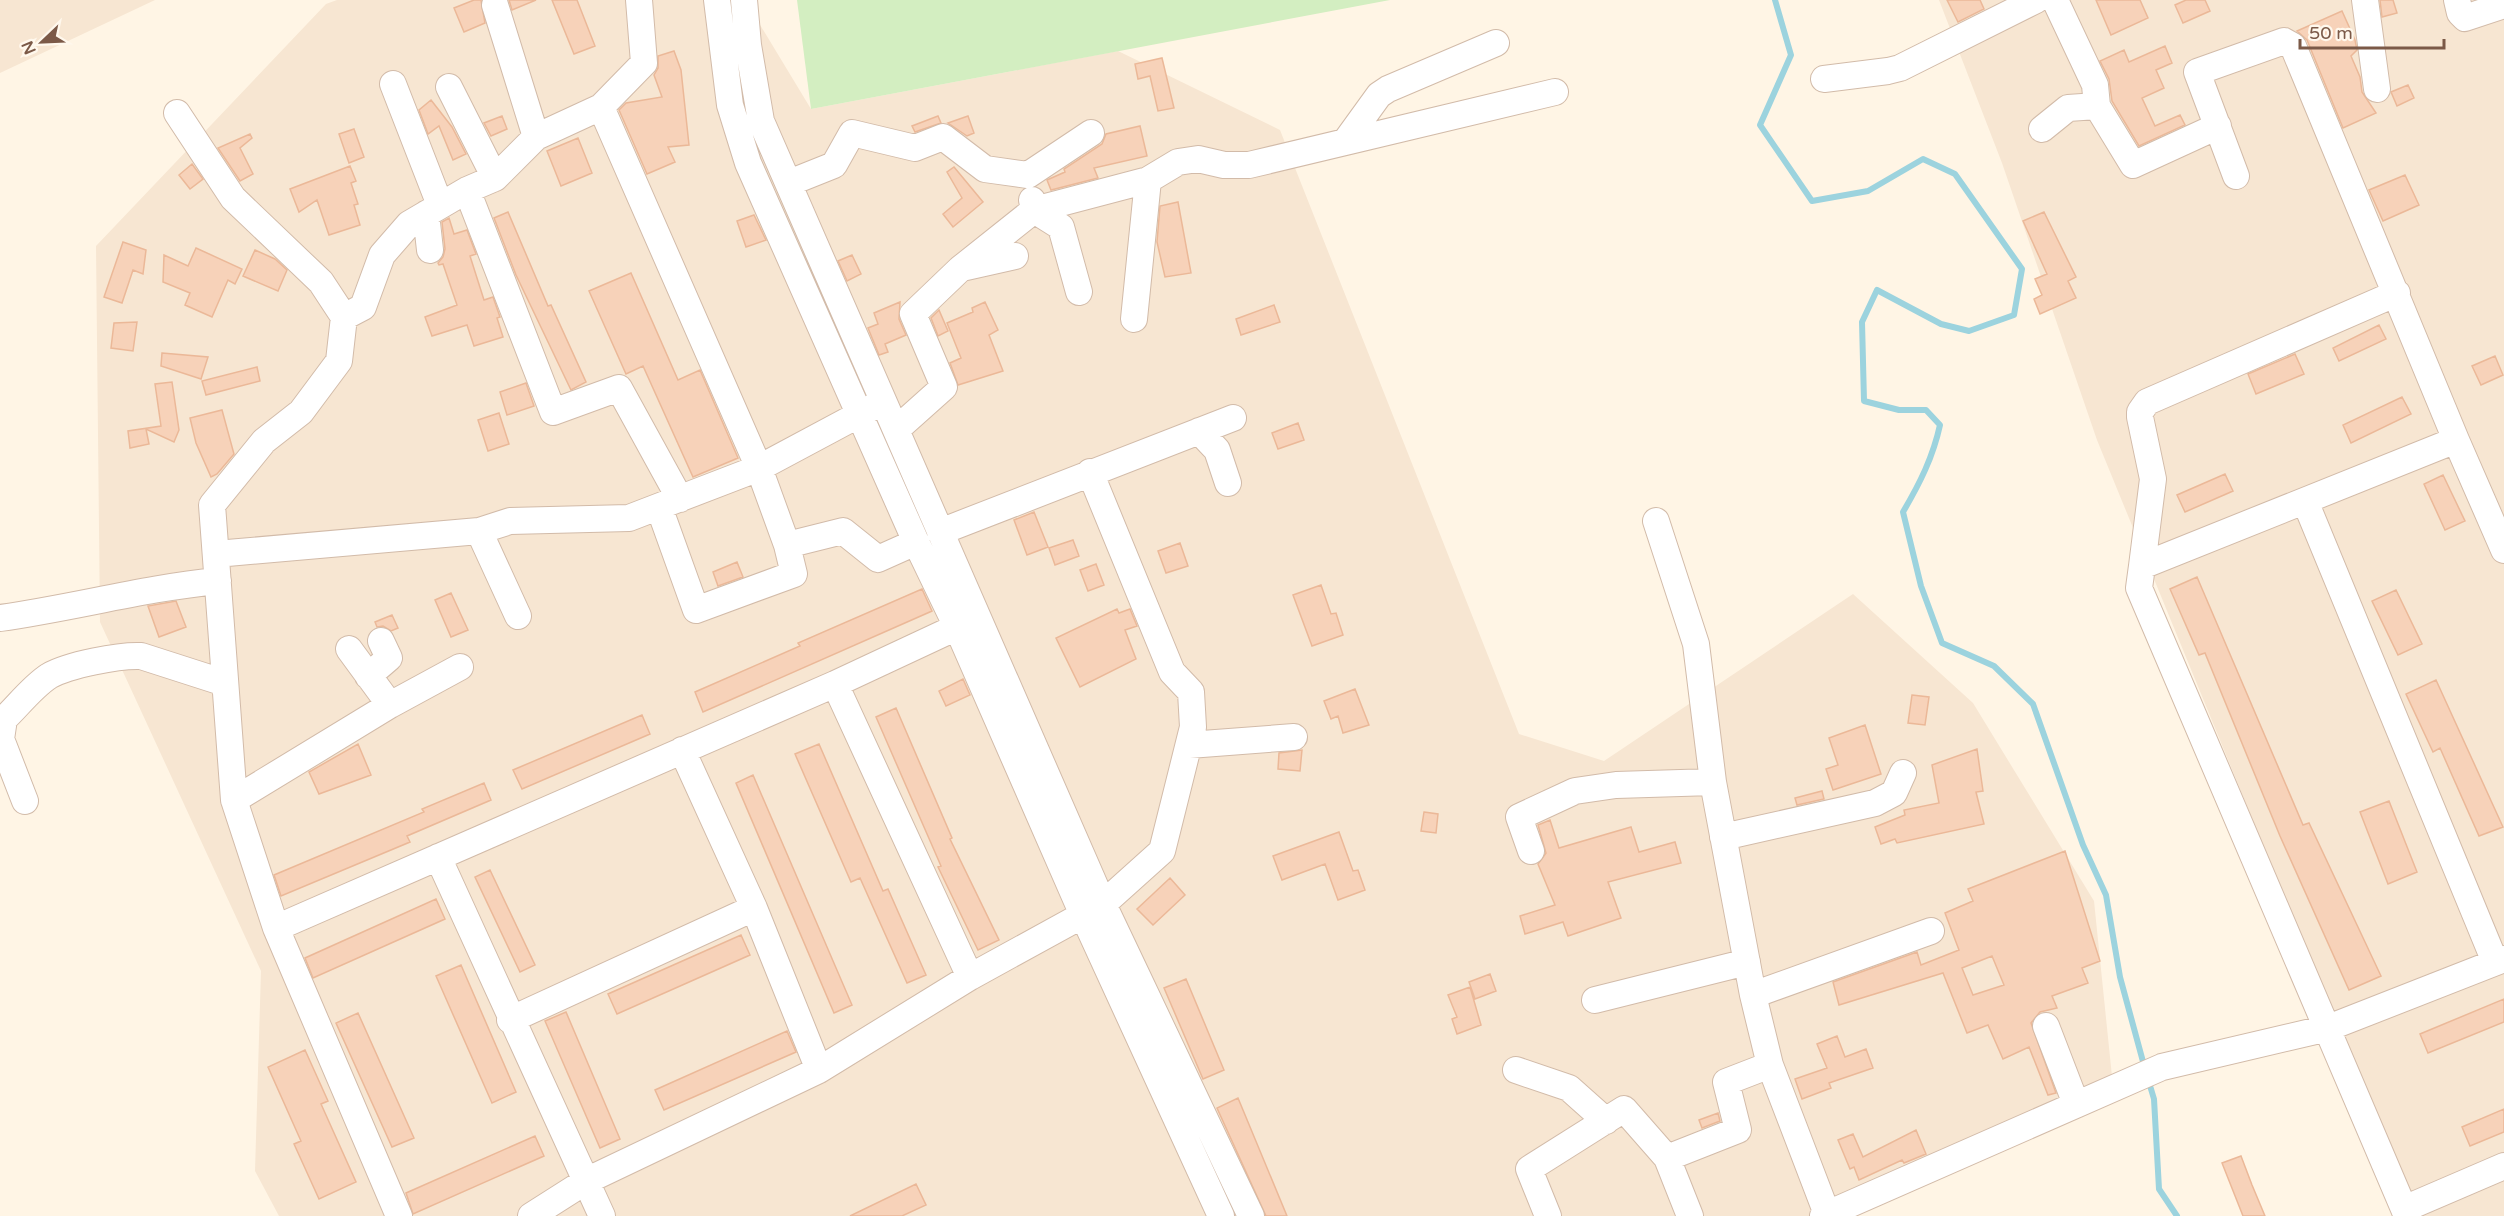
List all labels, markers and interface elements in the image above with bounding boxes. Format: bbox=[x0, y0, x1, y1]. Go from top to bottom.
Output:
north arrow bbox=[12, 12, 72, 72]
scale bar bbox=[2300, 12, 2444, 50]
text: 50 m bbox=[2309, 22, 2353, 44]
text: N bbox=[17, 38, 41, 57]

